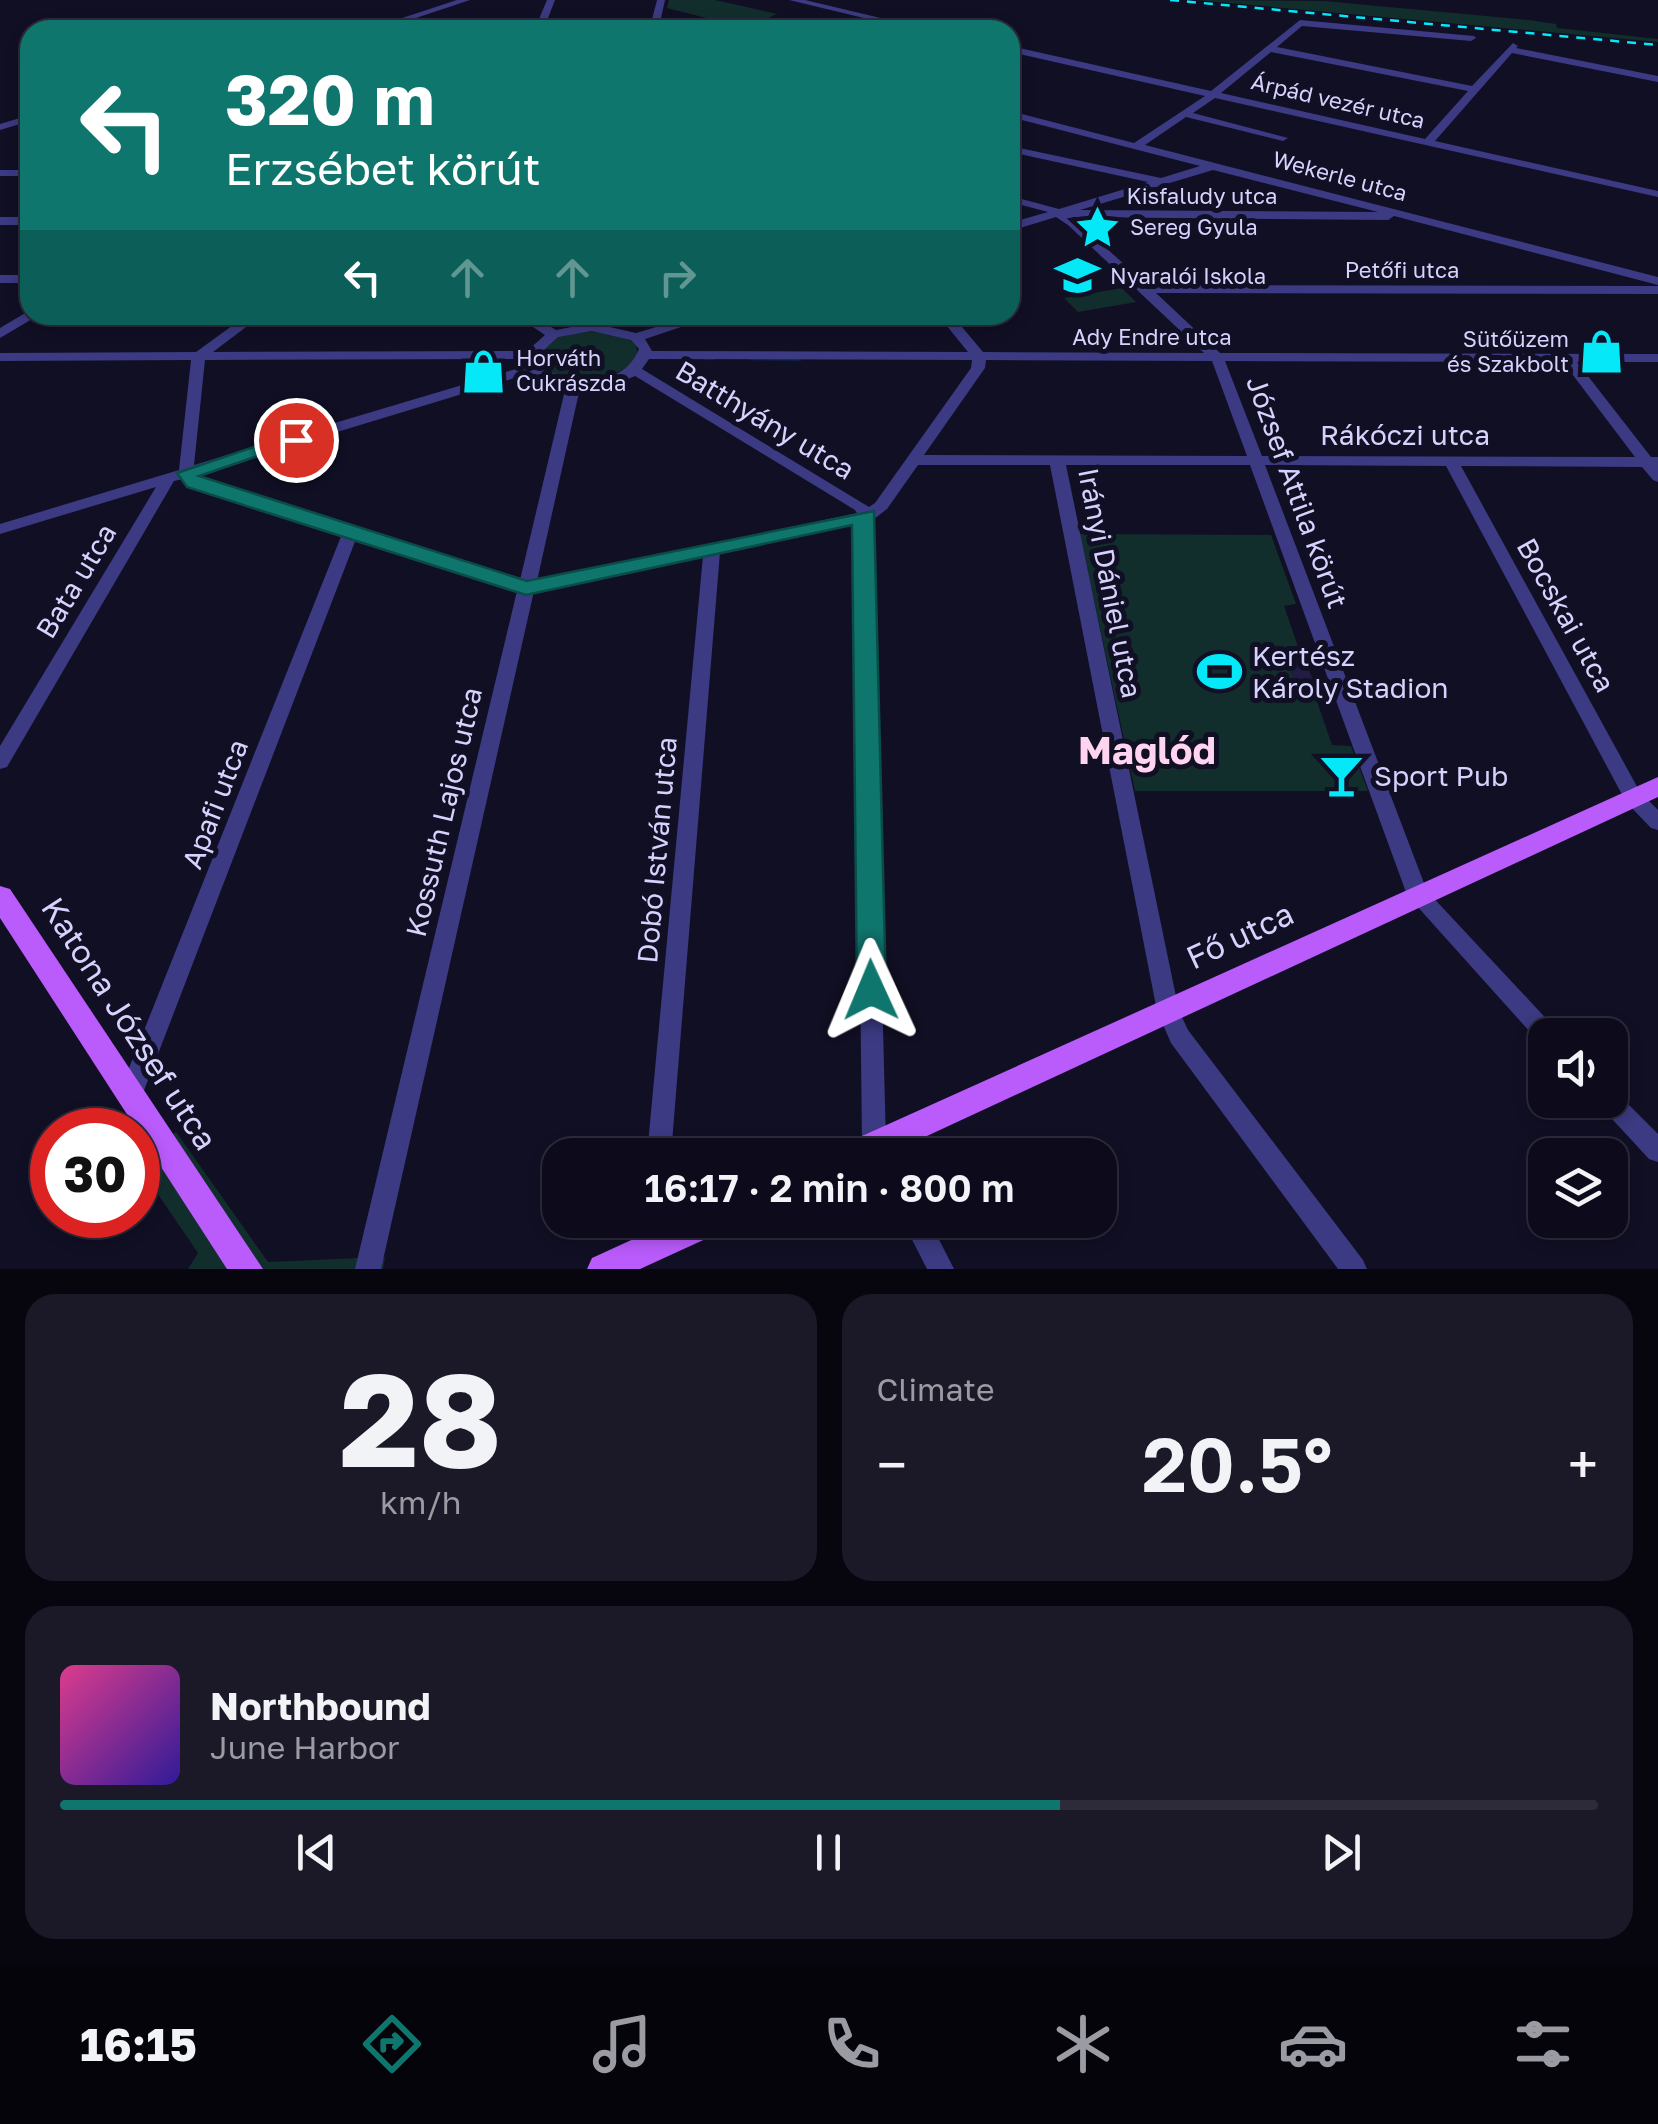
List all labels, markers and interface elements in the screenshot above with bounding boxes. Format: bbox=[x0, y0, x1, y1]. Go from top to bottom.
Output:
text: 320 m bbox=[225, 56, 435, 140]
icon: left bbox=[60, 60, 190, 190]
street label: Árpád vezér utca bbox=[1249, 67, 1428, 134]
text: Erzsébet körút bbox=[225, 141, 541, 195]
street label: Wekerle utca bbox=[1270, 145, 1410, 206]
street label: Kisfaludy utca bbox=[1127, 182, 1278, 209]
place icon: Sereg Gyula bbox=[1073, 203, 1121, 251]
place label: Sereg Gyula bbox=[1130, 213, 1258, 240]
icon: left bbox=[335, 250, 390, 305]
icon: ahead bbox=[440, 250, 495, 305]
icon: ahead bbox=[545, 250, 600, 305]
icon: right bbox=[650, 250, 705, 305]
school or university icon: Nyaralói Iskola bbox=[1053, 252, 1101, 300]
street label: Petőfi utca bbox=[1345, 256, 1459, 283]
place label: Nyaralói Iskola bbox=[1110, 262, 1266, 289]
street label: Ady Endre utca bbox=[1072, 323, 1232, 350]
place label: Sütőüzem és Szakbolt bbox=[1447, 325, 1569, 377]
shop icon: Sütőüzem és Szakbolt bbox=[1578, 328, 1626, 376]
place label: Horváth Cukrászda bbox=[516, 344, 626, 396]
shop icon: Horváth Cukrászda bbox=[459, 347, 507, 395]
street label: Batthyány utca bbox=[670, 353, 860, 486]
street label: József Attila körút bbox=[1240, 371, 1355, 612]
pin bbox=[254, 398, 339, 483]
icon: arrive bbox=[269, 413, 324, 468]
street label: Rákóczi utca bbox=[1320, 418, 1490, 451]
street label: Irányi Dániel utca bbox=[1072, 465, 1149, 701]
street label: Bata utca bbox=[29, 518, 123, 644]
street label: Bocskai utca bbox=[1511, 532, 1622, 697]
place label: Kertész Károly Stadion bbox=[1252, 639, 1449, 704]
sports icon: Kertész Károly Stadion bbox=[1195, 648, 1243, 696]
street label: Kossuth Lajos utca bbox=[399, 684, 488, 940]
district label: Maglód bbox=[1078, 727, 1216, 773]
street label: Apafi utca bbox=[175, 735, 254, 873]
street label: Dobó István utca bbox=[630, 735, 683, 964]
bar icon: Sport Pub bbox=[1317, 752, 1365, 800]
place label: Sport Pub bbox=[1374, 759, 1508, 792]
street label: Katona József utca bbox=[34, 890, 226, 1157]
street label: Fő utca bbox=[1180, 894, 1299, 976]
position arrow bbox=[819, 938, 923, 1042]
map controls bbox=[1528, 1018, 1628, 1238]
button: sound bbox=[1528, 1018, 1628, 1118]
speed limit sign: 30 bbox=[30, 1108, 160, 1238]
button: layers bbox=[1528, 1138, 1628, 1238]
text: 16:17 · 2 min · 800 m bbox=[645, 1165, 1014, 1210]
text: 28 bbox=[339, 1340, 502, 1496]
text: Climate bbox=[877, 1370, 995, 1408]
text: 20.5° bbox=[1142, 1418, 1332, 1509]
text: − bbox=[877, 1431, 907, 1497]
text: + bbox=[1568, 1431, 1598, 1497]
text: km/h bbox=[380, 1483, 461, 1521]
text: Northbound bbox=[210, 1683, 431, 1728]
text: June Harbor bbox=[210, 1728, 400, 1766]
icon: previous bbox=[289, 1825, 344, 1880]
icon: pause bbox=[801, 1825, 856, 1880]
icon: next bbox=[1314, 1825, 1369, 1880]
icon: directions bbox=[357, 2009, 427, 2079]
icon: music bbox=[587, 2009, 657, 2079]
icon: phone bbox=[817, 2009, 887, 2079]
icon: climate bbox=[1048, 2009, 1118, 2079]
icon: car bbox=[1278, 2009, 1348, 2079]
icon: filters bbox=[1508, 2009, 1578, 2079]
text: 16:15 bbox=[80, 2017, 197, 2071]

